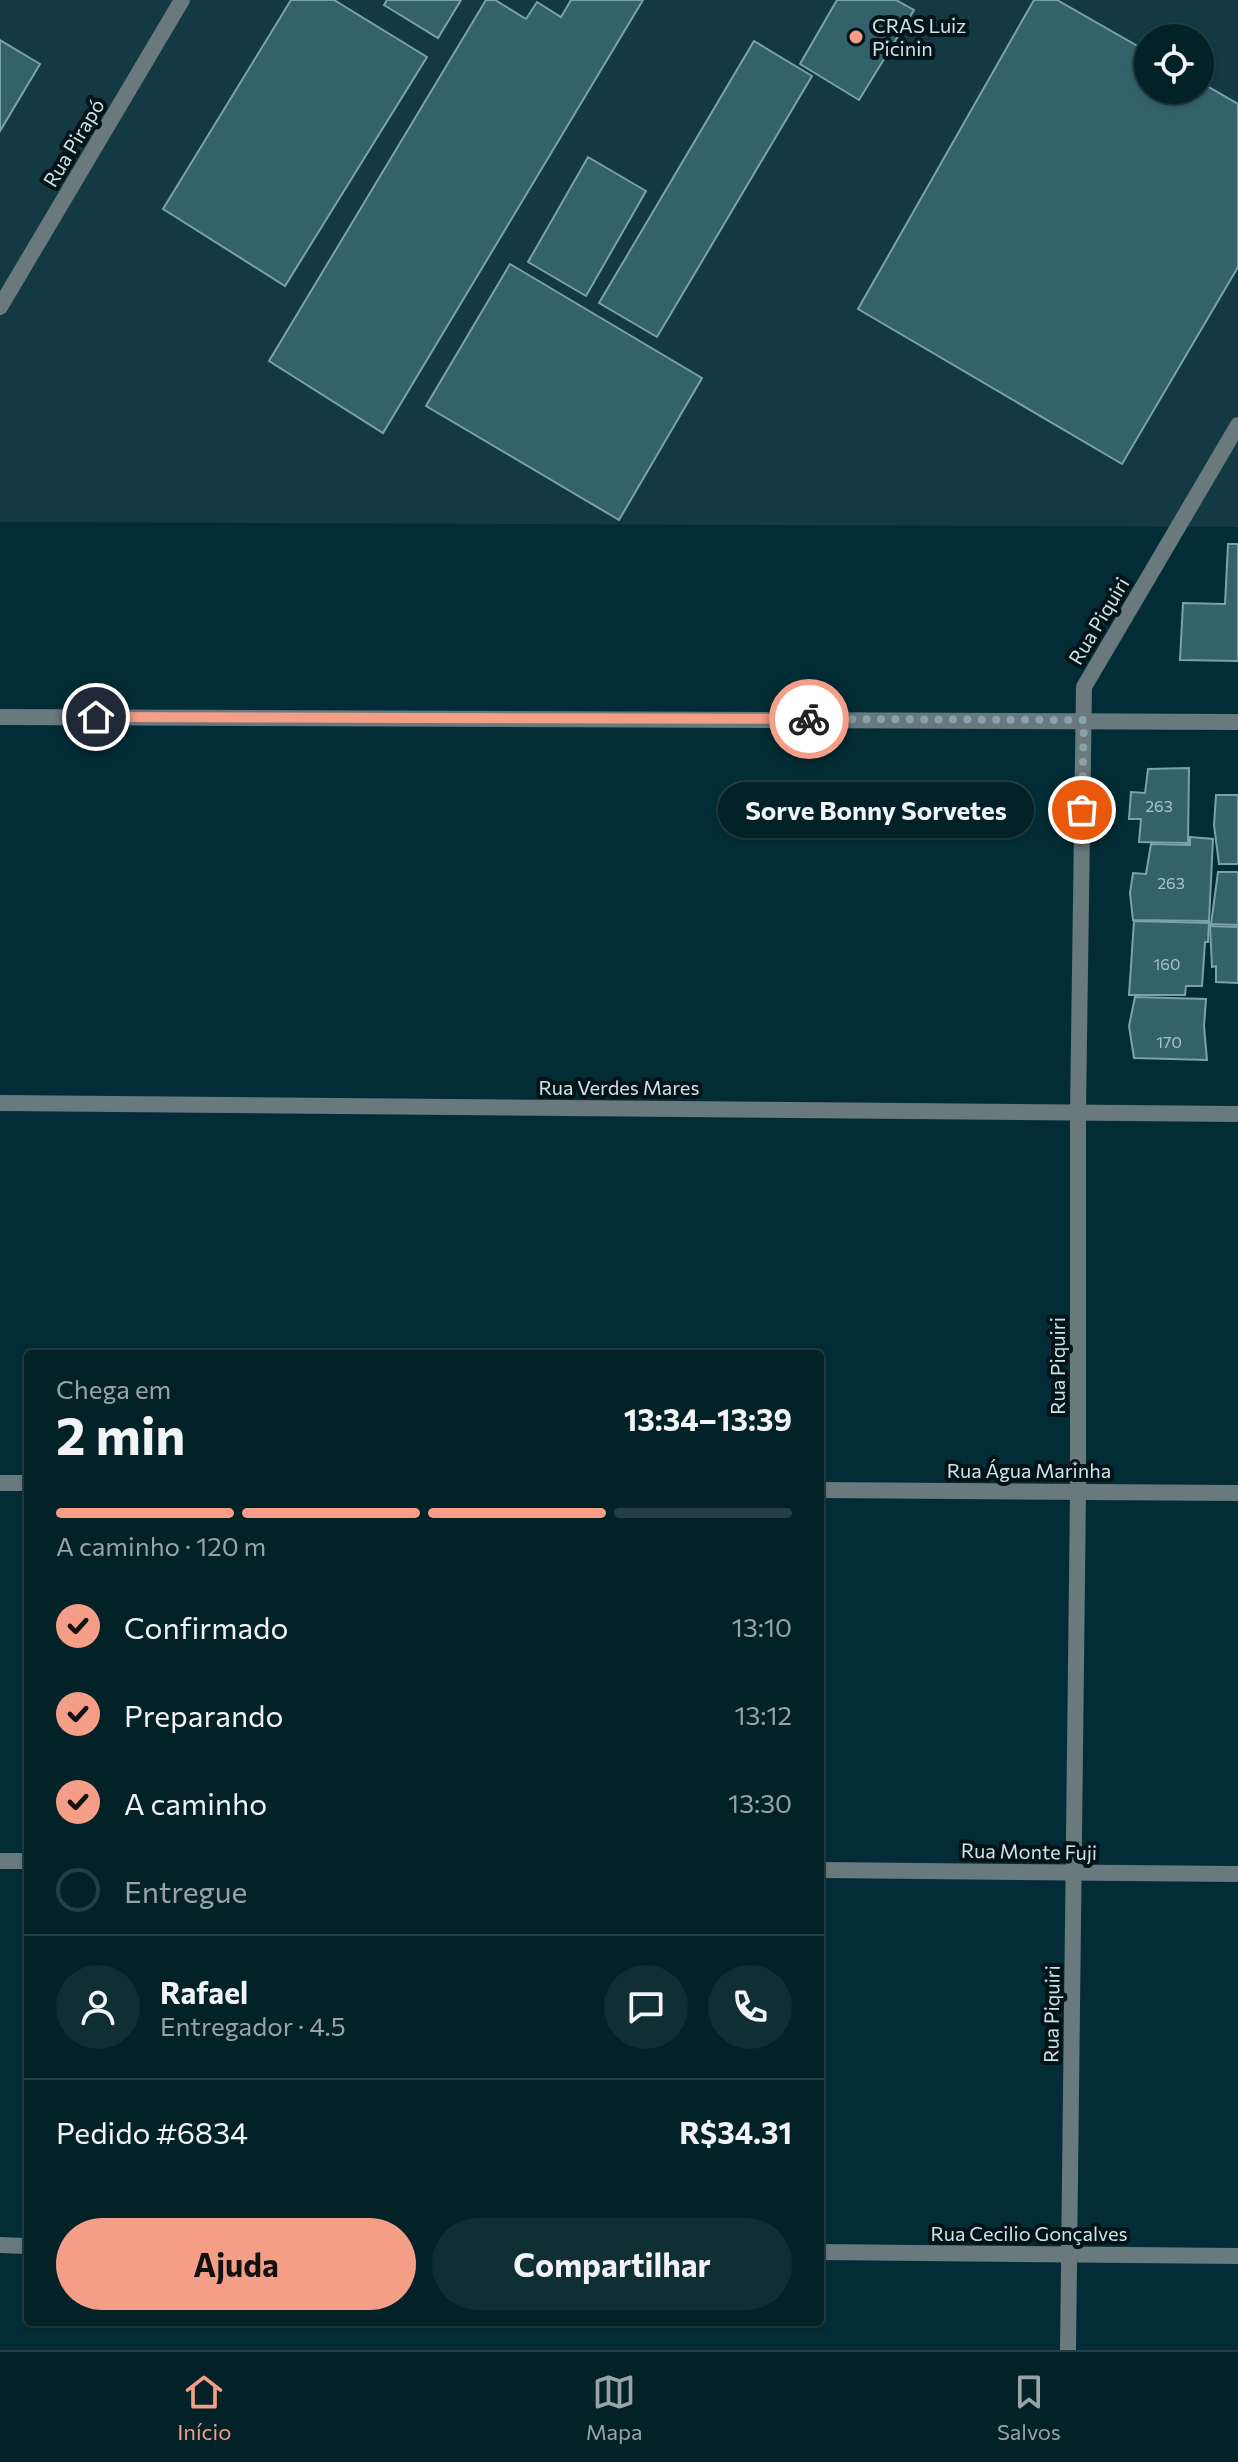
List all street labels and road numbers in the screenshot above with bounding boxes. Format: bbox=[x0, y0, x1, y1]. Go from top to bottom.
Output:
street label: Rua Pirapó bbox=[37, 94, 109, 191]
street label: Rua Piquiri bbox=[1063, 572, 1134, 668]
street label: Rua Verdes Mares bbox=[538, 1075, 700, 1099]
street label: Rua Piquiri bbox=[1045, 1317, 1069, 1415]
street label: Rua Água Marinha bbox=[947, 1458, 1111, 1482]
street label: Rua Monte Fuji bbox=[961, 1838, 1097, 1864]
street label: Rua Piquiri bbox=[1038, 1965, 1064, 2063]
street label: Rua Cecilio Gonçalves bbox=[930, 2221, 1128, 2245]

